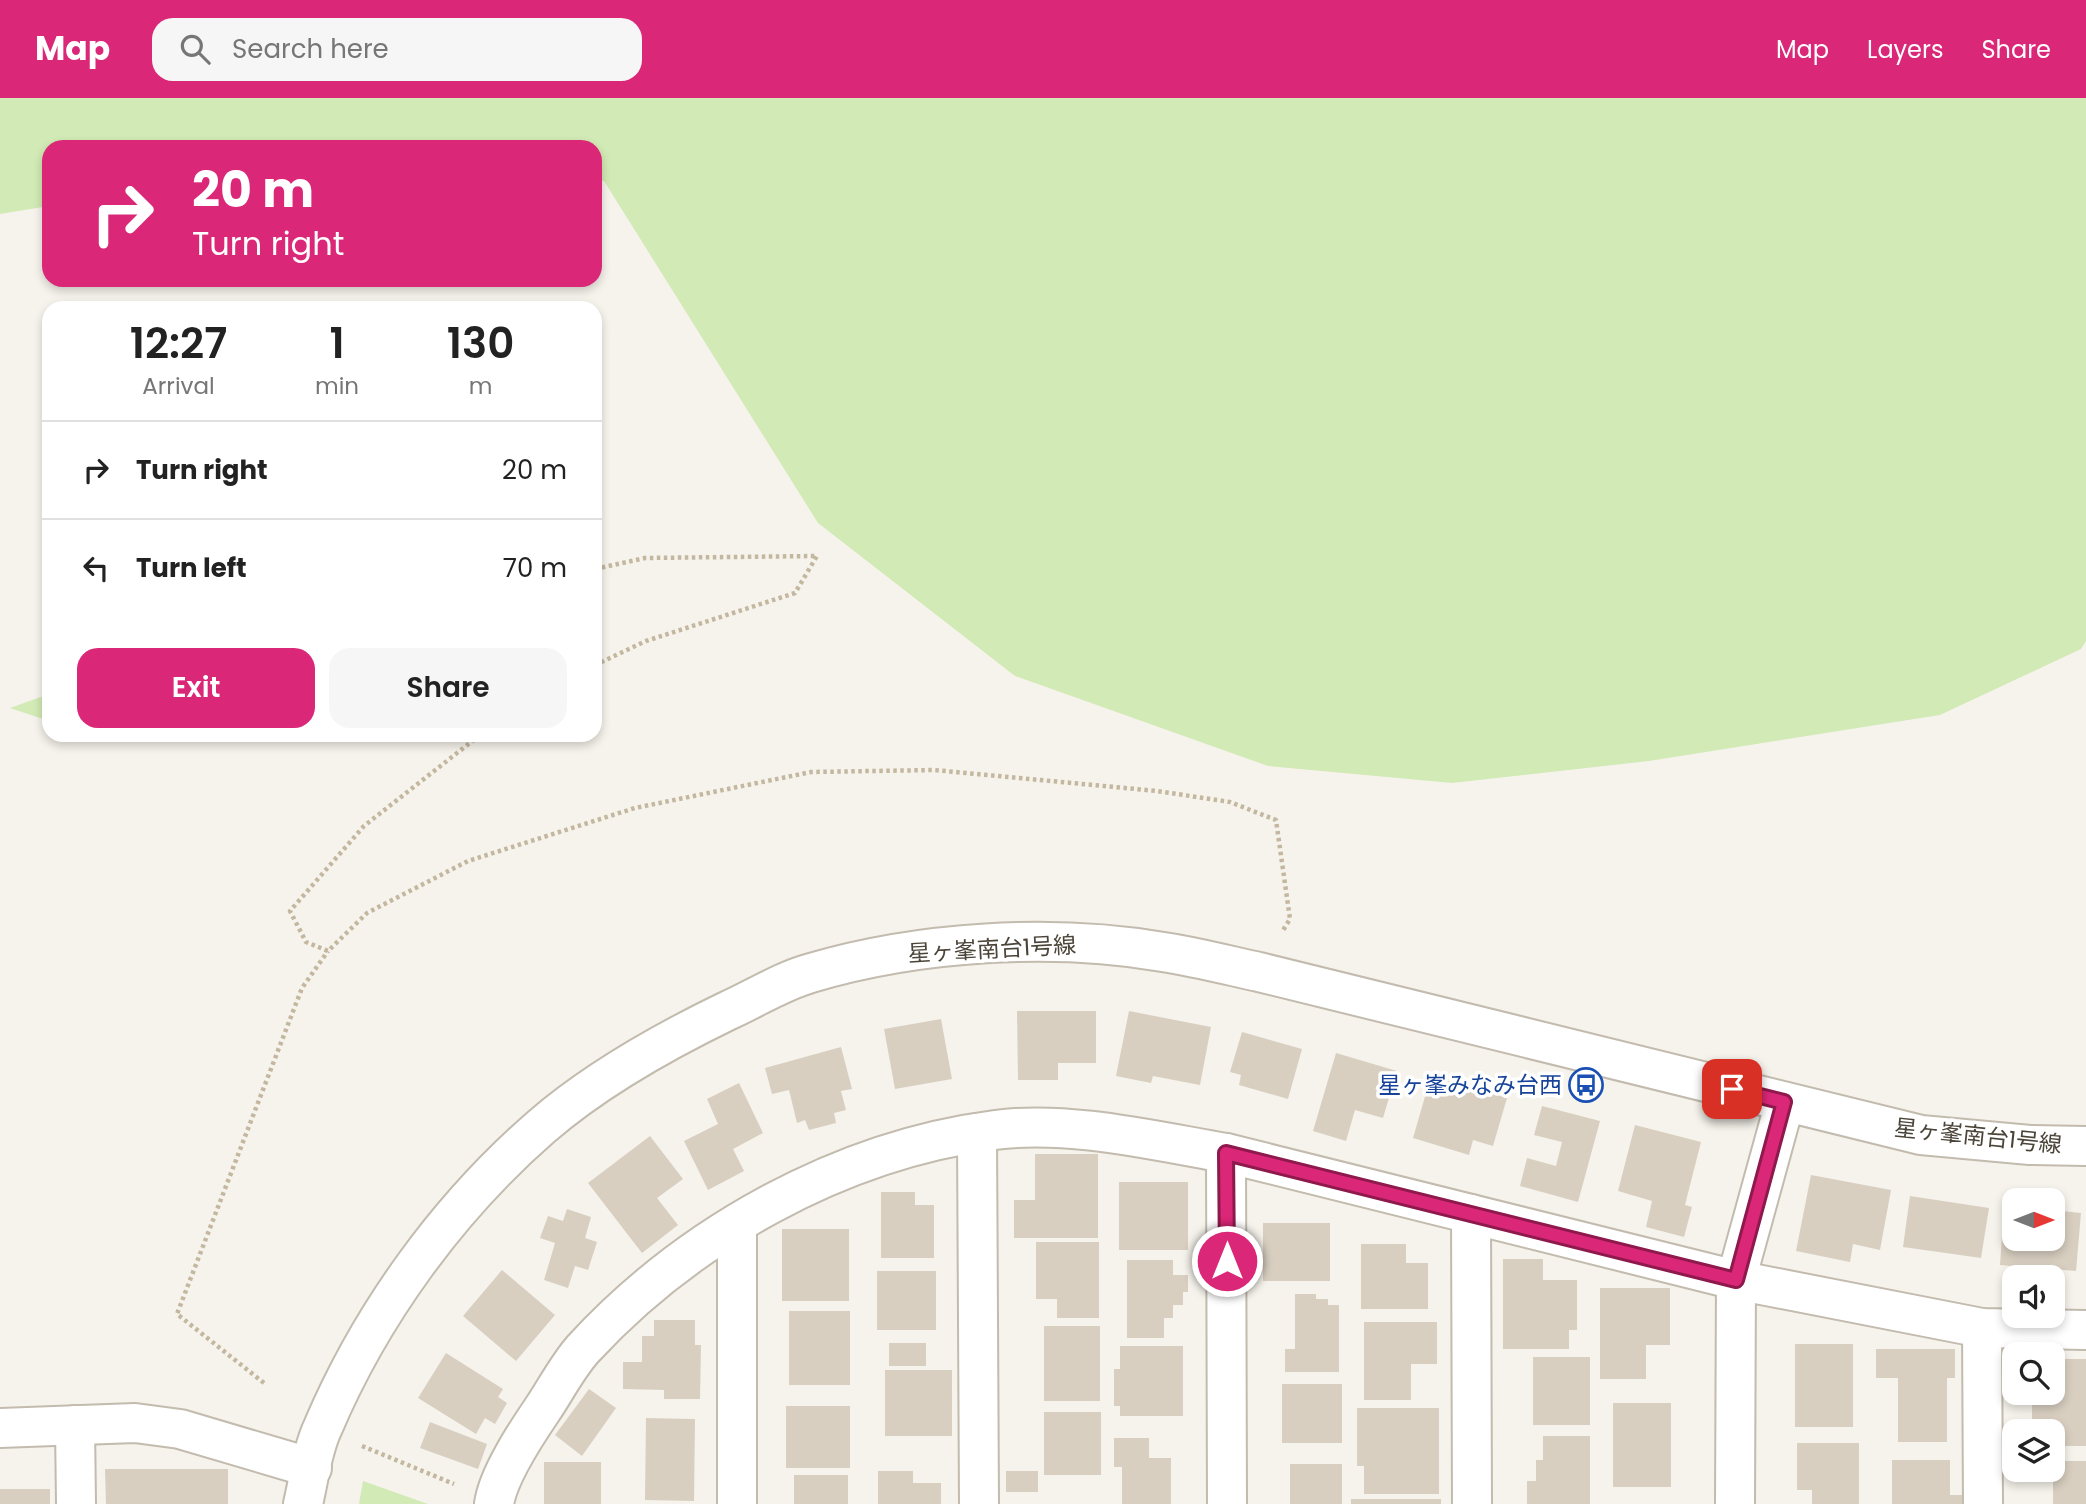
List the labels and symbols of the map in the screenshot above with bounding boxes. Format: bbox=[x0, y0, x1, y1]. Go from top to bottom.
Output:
street label: 星ヶ峯南台1号線 bbox=[907, 929, 1077, 969]
pin bbox=[1702, 1059, 1762, 1119]
bus stop icon: 星ヶ峯みなみ台西 bbox=[1567, 1066, 1605, 1104]
place label: 星ヶ峯みなみ台西 bbox=[1378, 1069, 1562, 1101]
street label: 星ヶ峯南台1号線 bbox=[1893, 1111, 2063, 1161]
north arrow bbox=[2002, 1188, 2065, 1251]
position arrow bbox=[1190, 1224, 1264, 1298]

